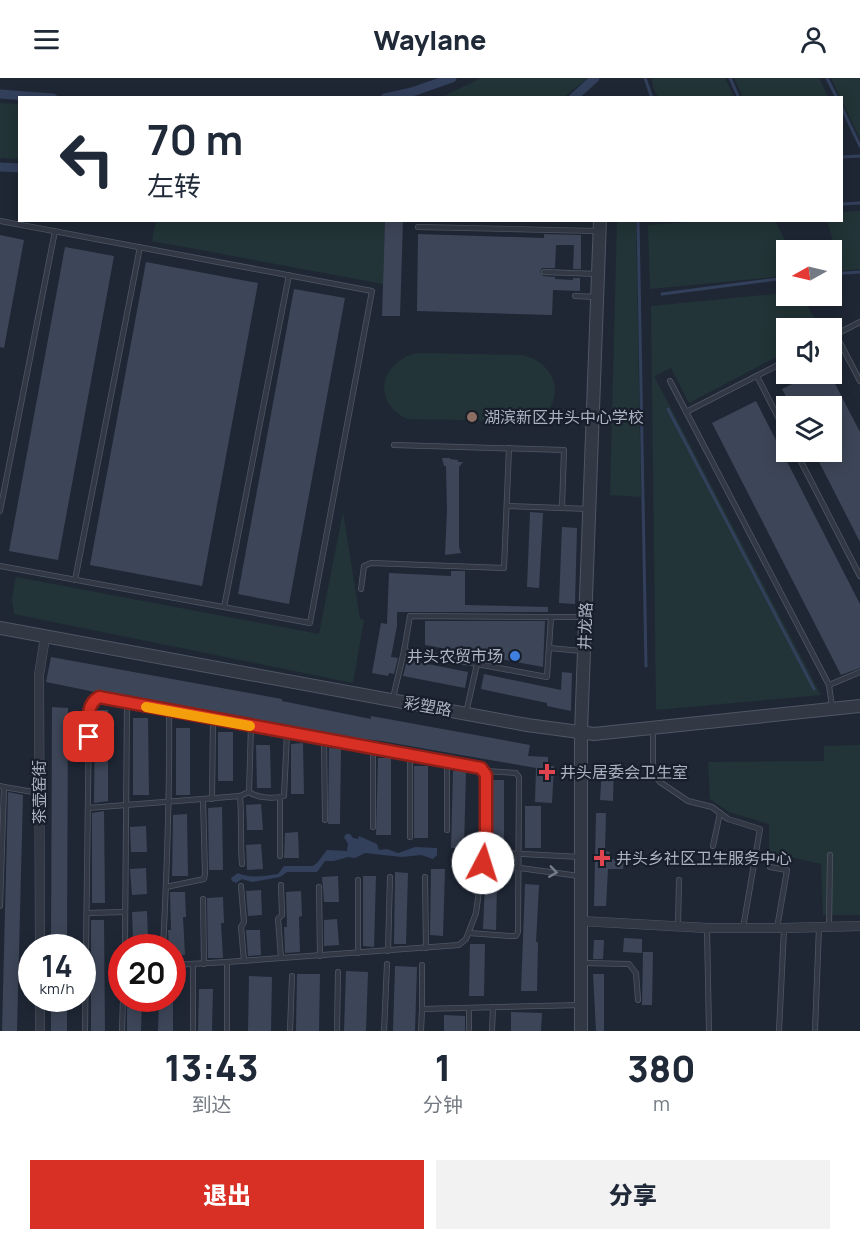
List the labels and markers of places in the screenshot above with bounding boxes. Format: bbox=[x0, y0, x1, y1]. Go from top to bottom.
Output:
place label: 湖滨新区井头中心学校 bbox=[484, 406, 644, 428]
marker: 湖滨新区井头中心学校 bbox=[465, 410, 479, 424]
place label: 井头农贸市场 bbox=[407, 645, 503, 667]
marker: 井头农贸市场 bbox=[508, 649, 522, 663]
pin bbox=[63, 711, 114, 762]
place label: 井头居委会卫生室 bbox=[560, 761, 688, 783]
marker: 井头居委会卫生室 bbox=[538, 763, 556, 781]
place label: 井头乡社区卫生服务中心 bbox=[616, 847, 792, 869]
marker: 井头乡社区卫生服务中心 bbox=[593, 849, 611, 867]

